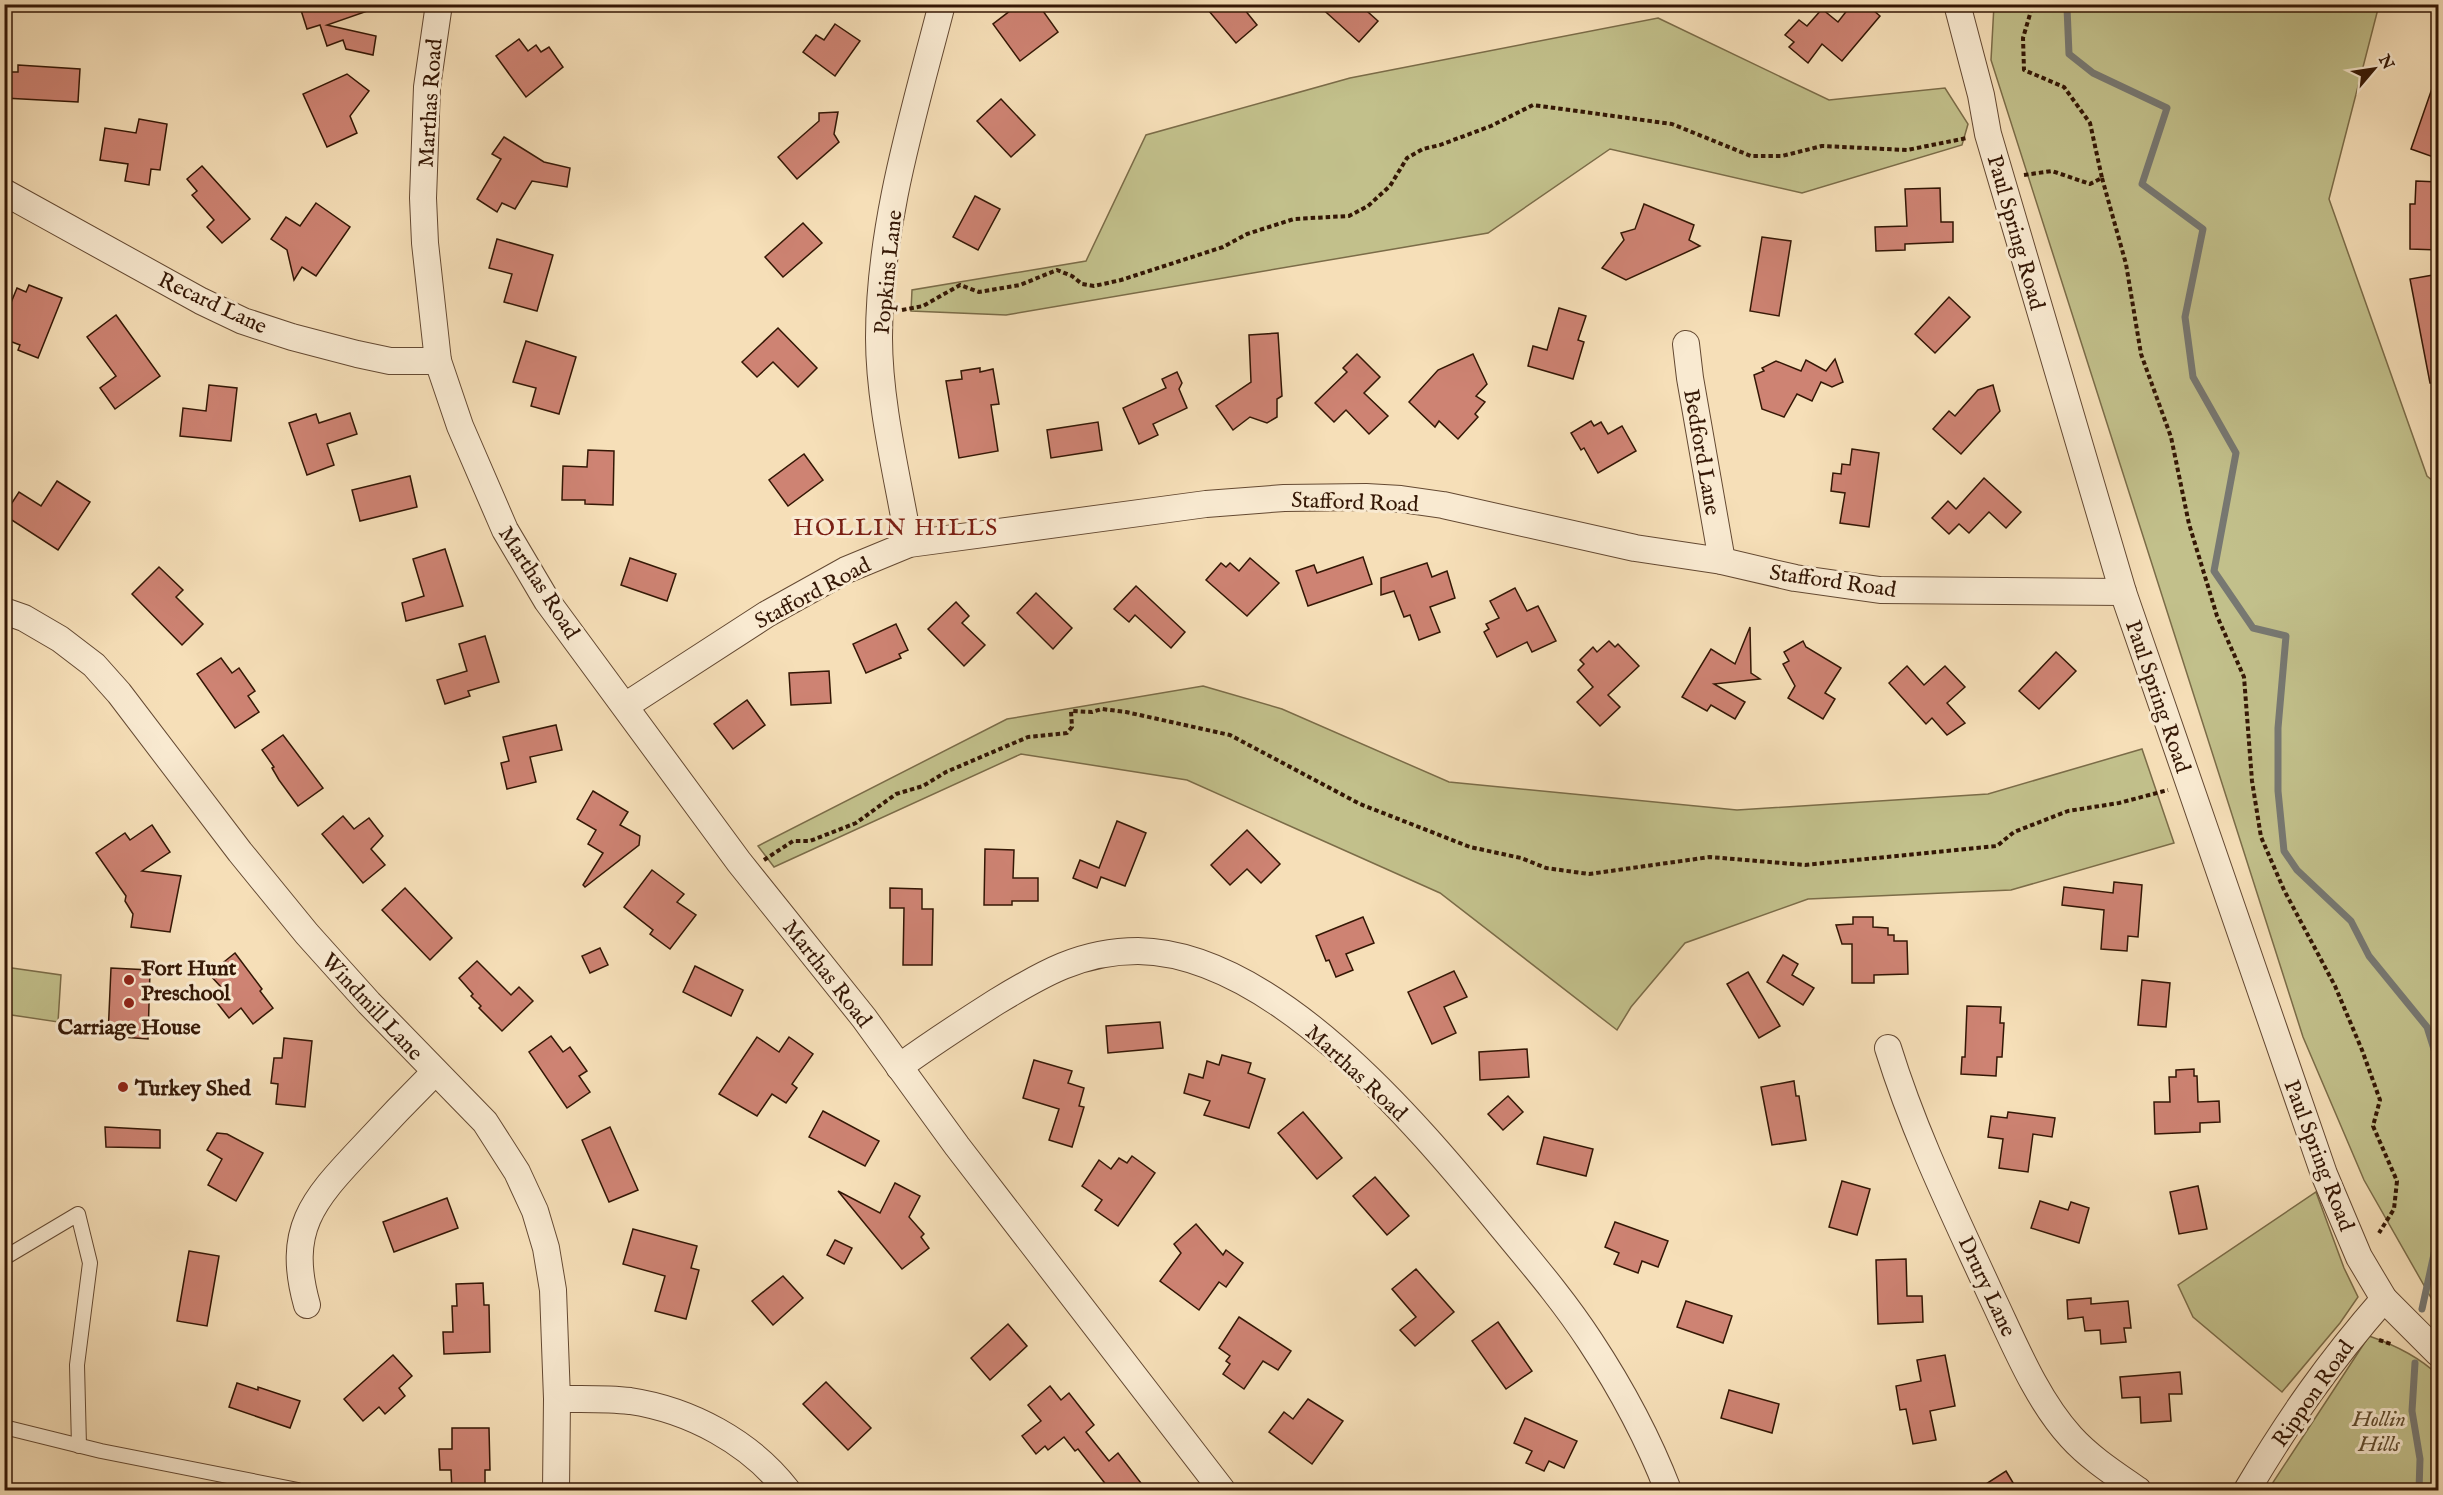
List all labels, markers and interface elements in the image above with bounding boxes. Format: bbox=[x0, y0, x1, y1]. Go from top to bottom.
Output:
street label: Marthas Road bbox=[413, 37, 449, 169]
north arrow bbox=[2344, 39, 2404, 99]
text: N bbox=[2373, 51, 2398, 74]
street label: Paul Spring Road bbox=[1980, 152, 2051, 313]
street label: Popkins Lane bbox=[869, 209, 909, 336]
street label: Recard Lane bbox=[153, 266, 271, 341]
street label: Bedford Lane bbox=[1676, 387, 1726, 518]
street label: Stafford Road bbox=[1291, 487, 1419, 519]
district label: HOLLIN HILLS bbox=[793, 513, 999, 544]
street label: Marthas Road bbox=[491, 521, 585, 645]
street label: Stafford Road bbox=[750, 551, 876, 636]
street label: Stafford Road bbox=[1768, 559, 1898, 605]
street label: Paul Spring Road bbox=[2118, 617, 2196, 777]
street label: Marthas Road bbox=[776, 915, 877, 1034]
street label: Windmill Lane bbox=[315, 948, 429, 1067]
place label: Fort Hunt Preschool bbox=[141, 955, 237, 1008]
marker: Fort Hunt Preschool bbox=[122, 973, 136, 987]
marker: Carriage House bbox=[122, 996, 136, 1010]
place label: Carriage House bbox=[57, 1014, 201, 1042]
street label: Marthas Road bbox=[1299, 1019, 1413, 1128]
place label: Turkey Shed bbox=[134, 1075, 252, 1103]
street label: Paul Spring Road bbox=[2276, 1076, 2360, 1235]
marker: Turkey Shed bbox=[116, 1080, 130, 1094]
street label: Drury Lane bbox=[1951, 1232, 2022, 1342]
street label: Rippon Road bbox=[2267, 1335, 2361, 1453]
park label: Hollin Hills bbox=[2351, 1406, 2406, 1459]

